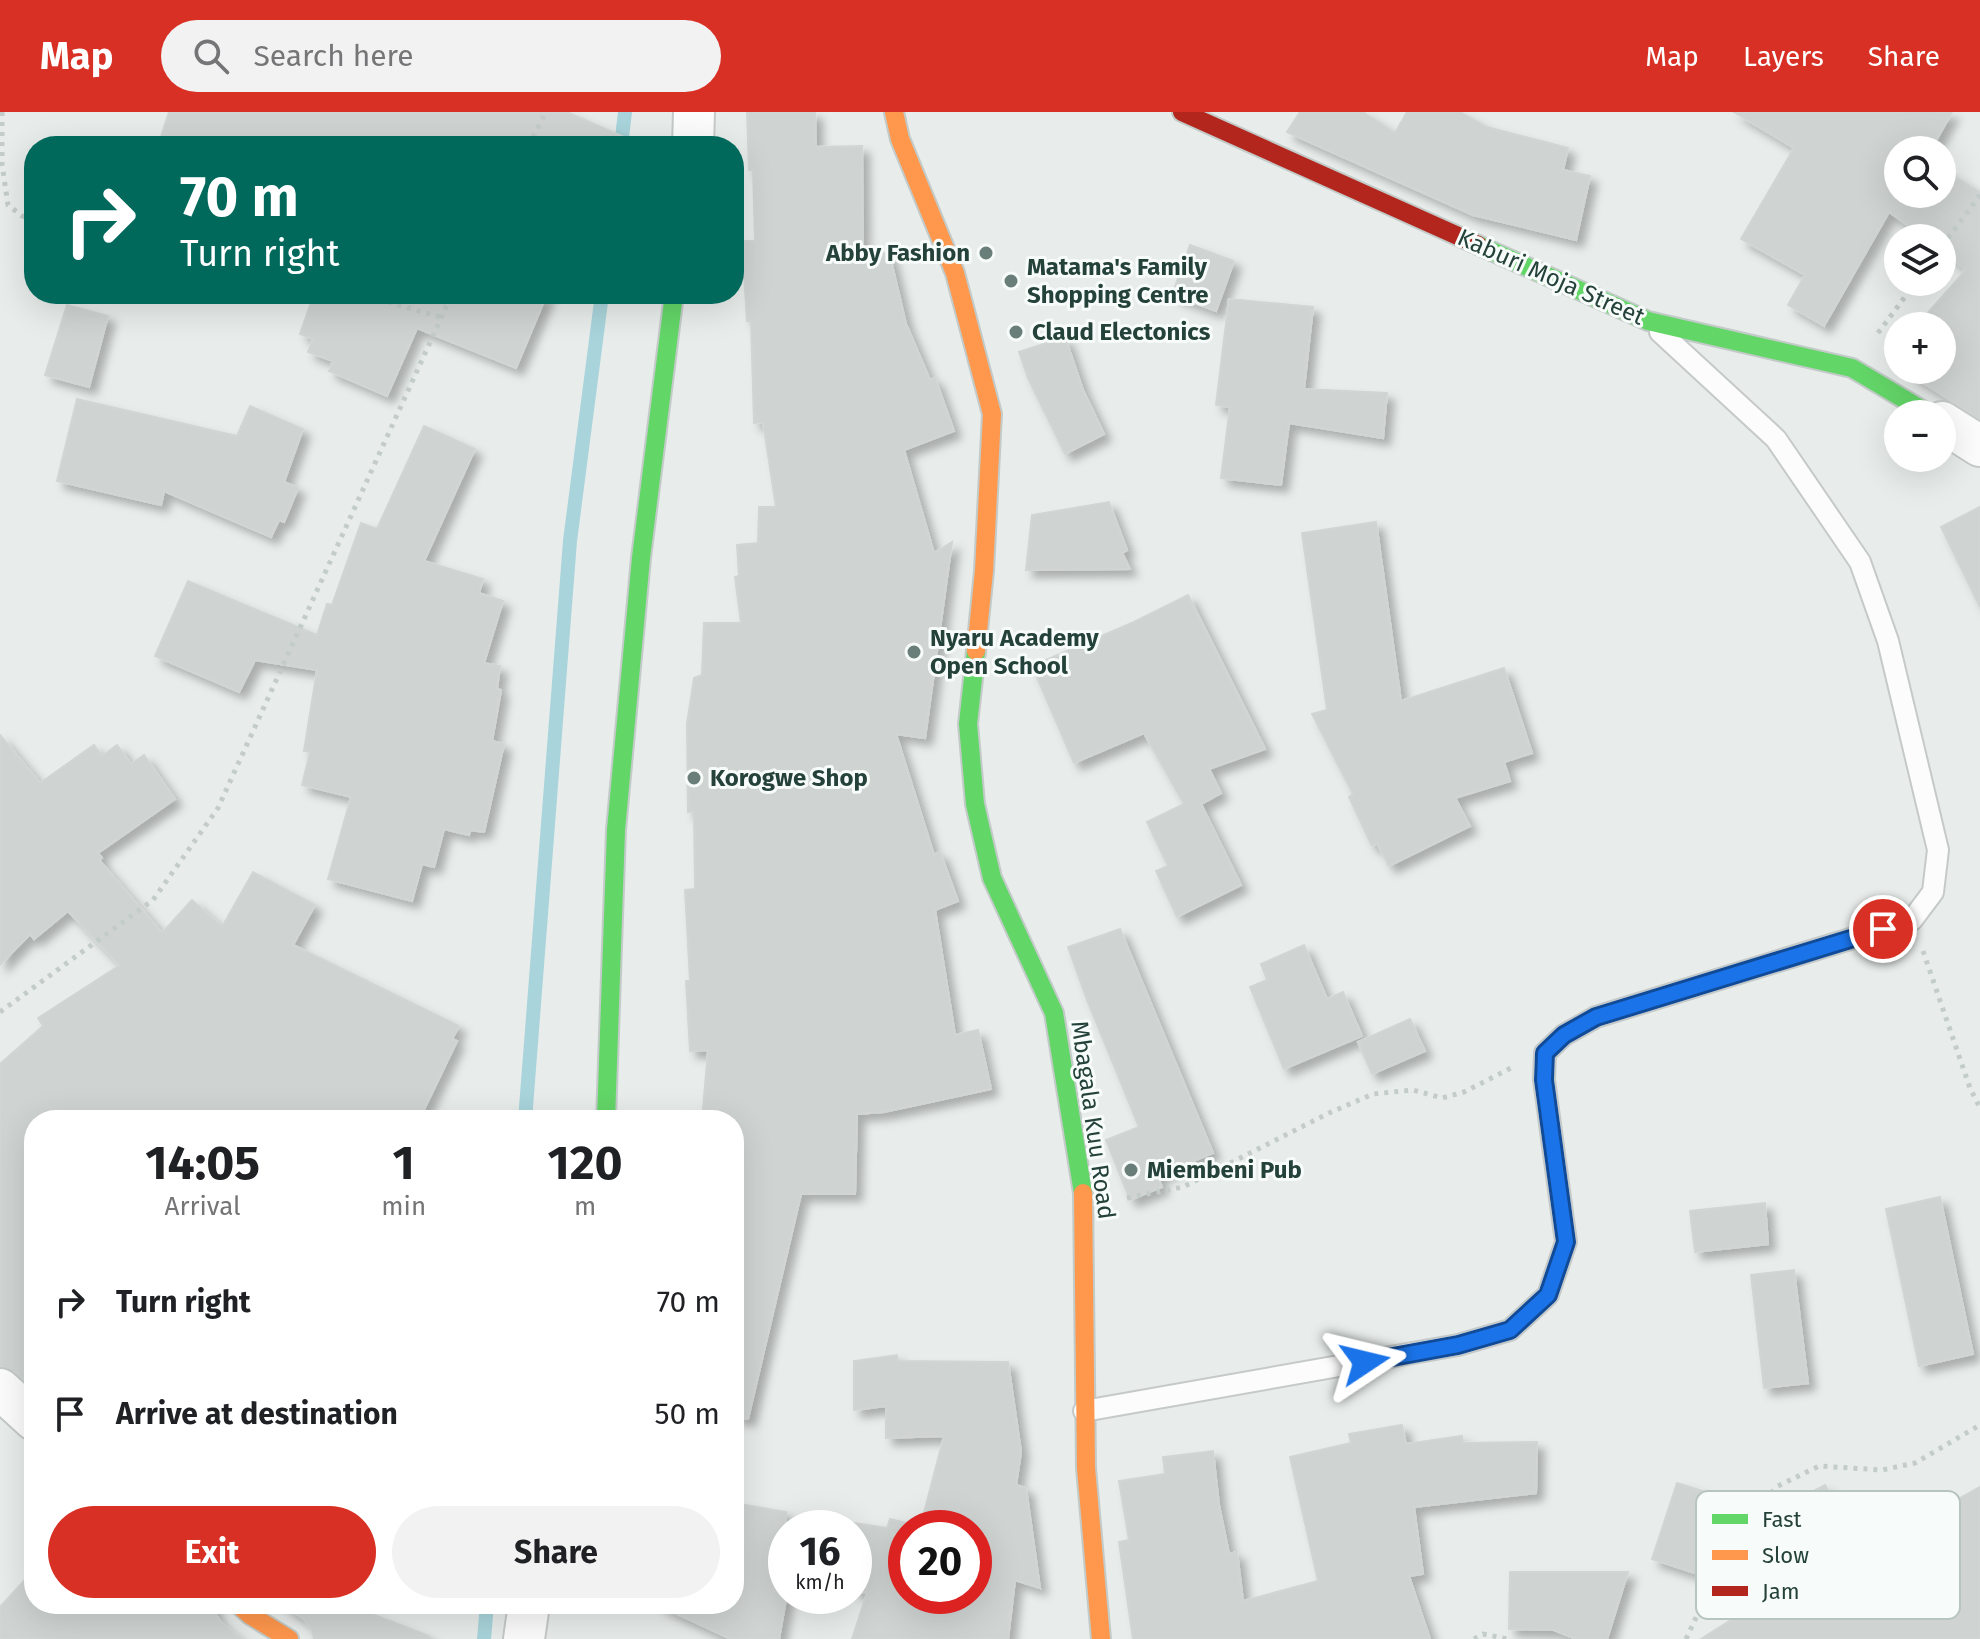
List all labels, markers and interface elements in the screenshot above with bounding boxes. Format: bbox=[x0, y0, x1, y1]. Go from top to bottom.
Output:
search box bbox=[161, 20, 721, 92]
text: Map bbox=[40, 33, 113, 79]
icon: search bbox=[189, 34, 233, 78]
text: Search here bbox=[253, 38, 414, 74]
text: Map bbox=[1645, 40, 1699, 73]
text: Layers bbox=[1743, 40, 1824, 73]
text: Share bbox=[1868, 40, 1940, 73]
map controls bbox=[1884, 136, 1956, 472]
button: search bbox=[1884, 136, 1956, 208]
text: 70 m bbox=[180, 164, 299, 231]
icon: right bbox=[48, 168, 152, 272]
street label: Kaburi Moja Street bbox=[1453, 223, 1649, 331]
button: layers bbox=[1884, 224, 1956, 296]
text: Turn right bbox=[180, 232, 340, 276]
place label: Abby Fashion bbox=[825, 239, 970, 267]
marker: Abby Fashion bbox=[977, 244, 995, 262]
place label: Matama's Family Shopping Centre bbox=[1027, 253, 1209, 309]
marker: Matama's Family Shopping Centre bbox=[1002, 272, 1020, 290]
button: + bbox=[1884, 312, 1956, 384]
place label: Claud Electonics bbox=[1032, 318, 1211, 346]
marker: Claud Electonics bbox=[1007, 323, 1025, 341]
button: − bbox=[1884, 400, 1956, 472]
place label: Nyaru Academy Open School bbox=[930, 624, 1099, 680]
marker: Nyaru Academy Open School bbox=[905, 643, 923, 661]
place label: Korogwe Shop bbox=[710, 764, 868, 792]
marker: Korogwe Shop bbox=[685, 769, 703, 787]
pin bbox=[1849, 895, 1917, 963]
icon: arrive bbox=[1861, 907, 1905, 951]
street label: Mbagala Kuu Road bbox=[1065, 1019, 1121, 1221]
text: 14:05 bbox=[145, 1134, 260, 1192]
text: 1 bbox=[393, 1134, 415, 1192]
text: 120 bbox=[547, 1134, 623, 1192]
place label: Miembeni Pub bbox=[1147, 1156, 1302, 1184]
marker: Miembeni Pub bbox=[1122, 1161, 1140, 1179]
text: Arrival bbox=[165, 1191, 241, 1222]
text: min bbox=[381, 1191, 426, 1222]
text: m bbox=[574, 1191, 596, 1222]
icon: right bbox=[48, 1280, 92, 1324]
text: Turn right bbox=[116, 1284, 251, 1320]
text: 70 m bbox=[657, 1284, 720, 1320]
position arrow bbox=[1323, 1320, 1407, 1404]
icon: arrive bbox=[48, 1392, 92, 1436]
text: Arrive at destination bbox=[116, 1396, 398, 1432]
text: 50 m bbox=[655, 1396, 720, 1432]
legend bbox=[1696, 1491, 1960, 1619]
button: Exit bbox=[48, 1506, 376, 1598]
button: Share bbox=[392, 1506, 720, 1598]
text: Fast bbox=[1762, 1506, 1802, 1533]
speed limit sign: 20 bbox=[888, 1510, 992, 1614]
text: 16 bbox=[799, 1528, 841, 1576]
text: Slow bbox=[1762, 1542, 1809, 1569]
text: km/h bbox=[795, 1570, 845, 1594]
text: Jam bbox=[1762, 1578, 1800, 1605]

